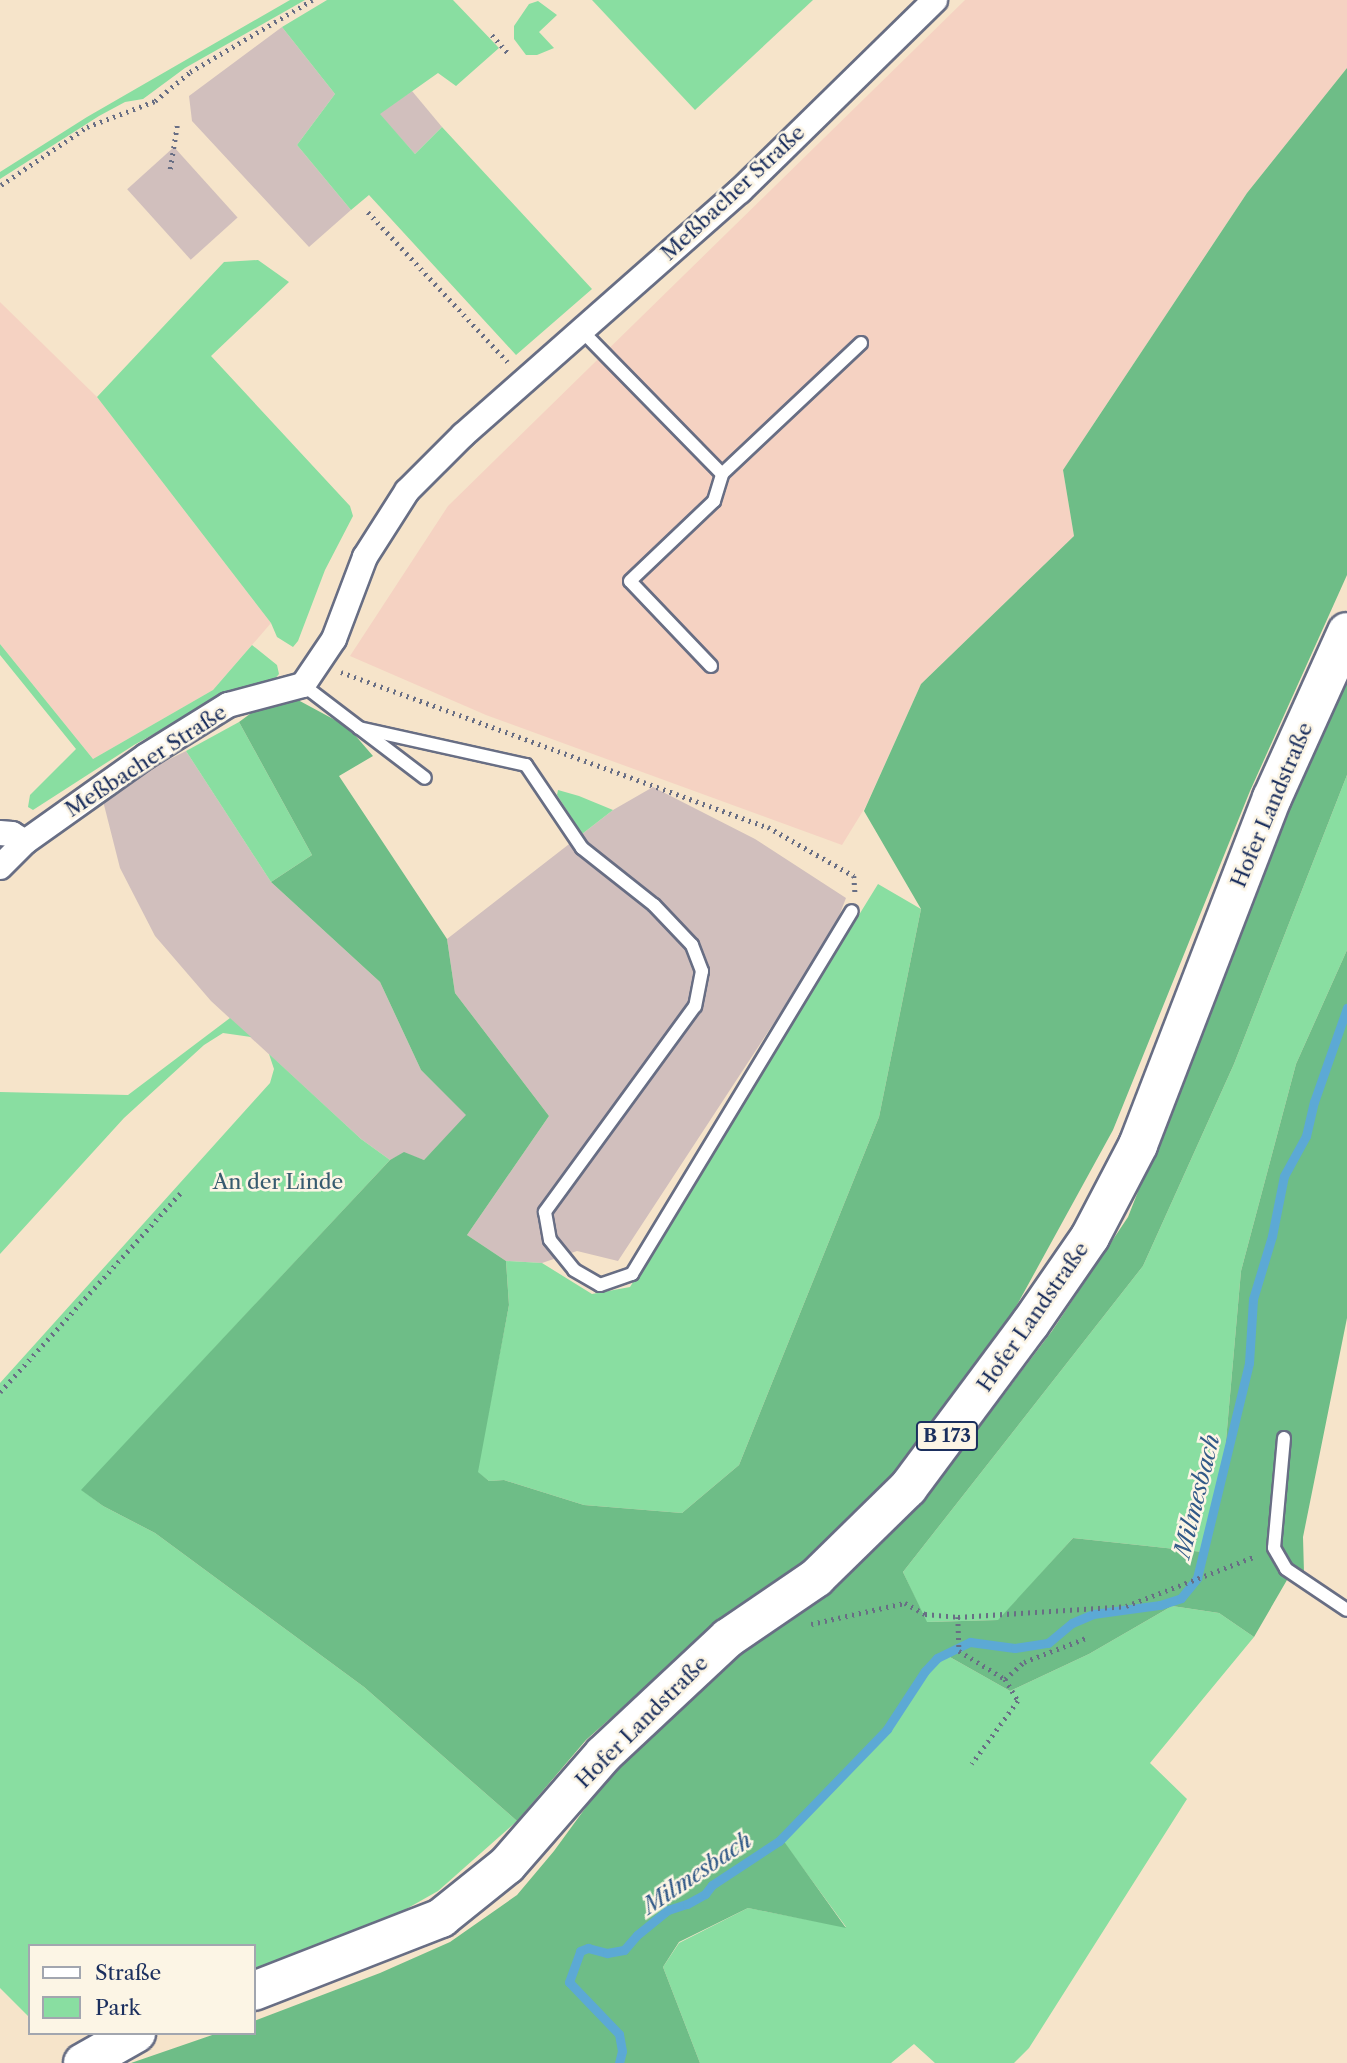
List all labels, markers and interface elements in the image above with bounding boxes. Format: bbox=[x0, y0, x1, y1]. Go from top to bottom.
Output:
street label: Meßbacher Straße bbox=[656, 120, 810, 266]
street label: Meßbacher Straße bbox=[61, 699, 231, 823]
street label: Hofer Landstraße bbox=[1226, 719, 1318, 891]
park label: An der Linde bbox=[212, 1169, 344, 1195]
street label: Hofer Landstraße bbox=[972, 1237, 1094, 1397]
road number: B 173 bbox=[916, 1420, 978, 1452]
water label: Milmesbach bbox=[1168, 1432, 1226, 1560]
street label: Hofer Landstraße bbox=[570, 1650, 714, 1794]
water label: Milmesbach bbox=[637, 1826, 757, 1920]
legend bbox=[28, 1944, 256, 2035]
text: Straße bbox=[95, 1960, 161, 1985]
text: Park bbox=[95, 1995, 141, 2020]

